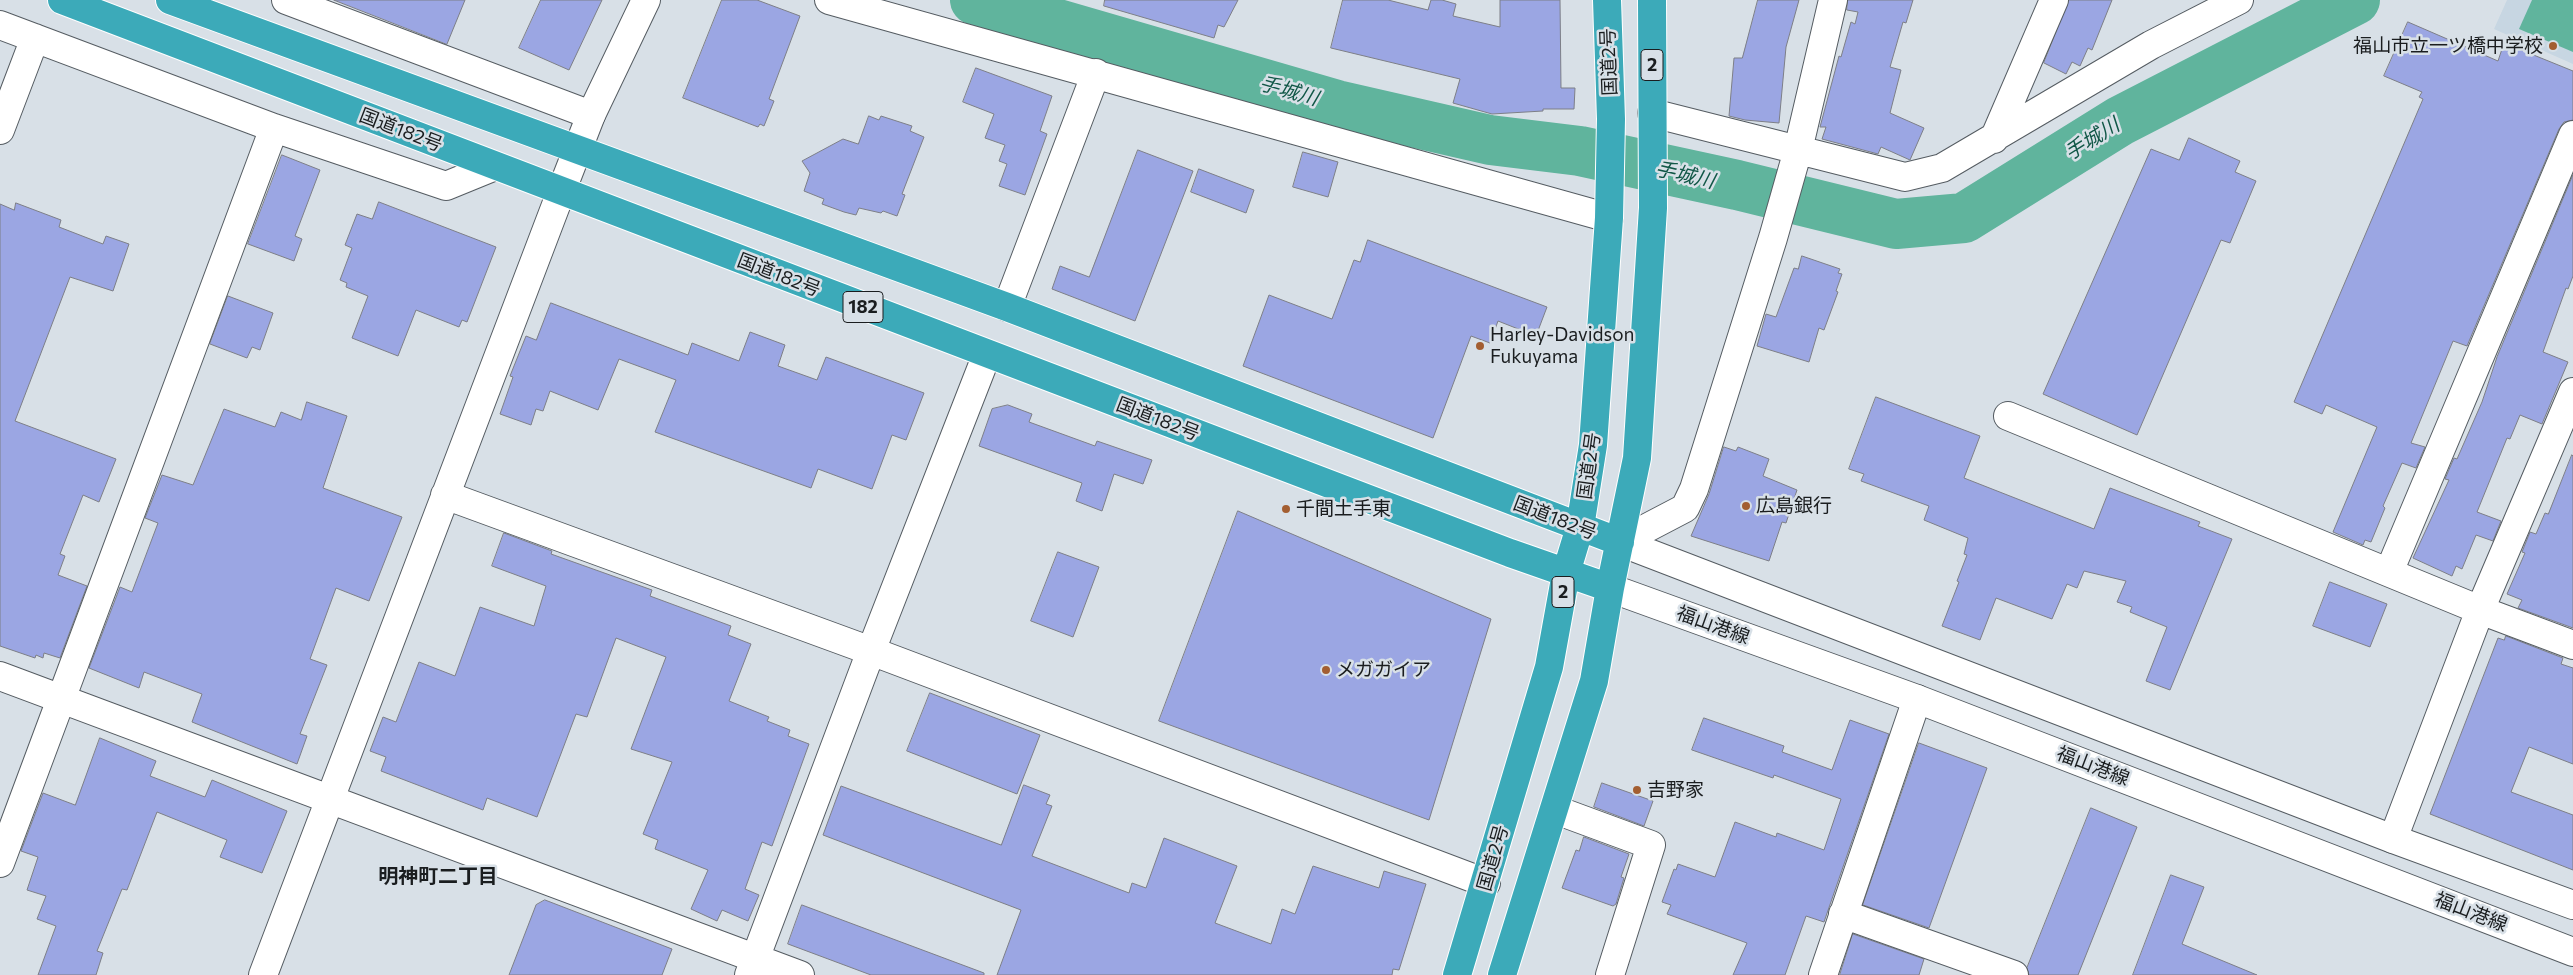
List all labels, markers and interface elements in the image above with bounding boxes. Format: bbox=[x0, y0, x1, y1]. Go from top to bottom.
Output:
street label: 国道2号 bbox=[1596, 28, 1622, 96]
place label: 福山市立一ツ橋中学校 bbox=[2353, 35, 2543, 57]
marker: 福山市立一ツ橋中学校 bbox=[2547, 40, 2559, 52]
road number: 2 bbox=[1641, 50, 1663, 80]
water label: 手城川 bbox=[1257, 71, 1321, 111]
street label: 国道182号 bbox=[356, 104, 446, 156]
water label: 手城川 bbox=[2060, 113, 2124, 165]
water label: 手城川 bbox=[1653, 157, 1717, 193]
street label: 国道182号 bbox=[734, 249, 824, 301]
road number: 182 bbox=[843, 292, 883, 322]
place label: Harley-Davidson Fukuyama bbox=[1490, 324, 1634, 368]
marker: Harley-Davidson Fukuyama bbox=[1474, 340, 1486, 352]
street label: 国道182号 bbox=[1113, 393, 1203, 445]
street label: 国道2号 bbox=[1573, 431, 1605, 501]
street label: 国道182号 bbox=[1510, 492, 1600, 544]
place label: 広島銀行 bbox=[1756, 495, 1832, 517]
place label: 千間土手東 bbox=[1296, 498, 1391, 520]
marker: 広島銀行 bbox=[1740, 500, 1752, 512]
marker: 千間土手東 bbox=[1280, 503, 1292, 515]
road number: 2 bbox=[1552, 576, 1574, 608]
street label: 福山港線 bbox=[1673, 601, 1753, 649]
place label: メガガイア bbox=[1336, 659, 1431, 681]
marker: メガガイア bbox=[1320, 664, 1332, 676]
street label: 福山港線 bbox=[2053, 742, 2133, 790]
place label: 吉野家 bbox=[1647, 779, 1704, 801]
marker: 吉野家 bbox=[1631, 784, 1643, 796]
street label: 国道2号 bbox=[1473, 822, 1513, 894]
district label: 明神町二丁目 bbox=[378, 864, 498, 888]
street label: 福山港線 bbox=[2431, 888, 2511, 936]

